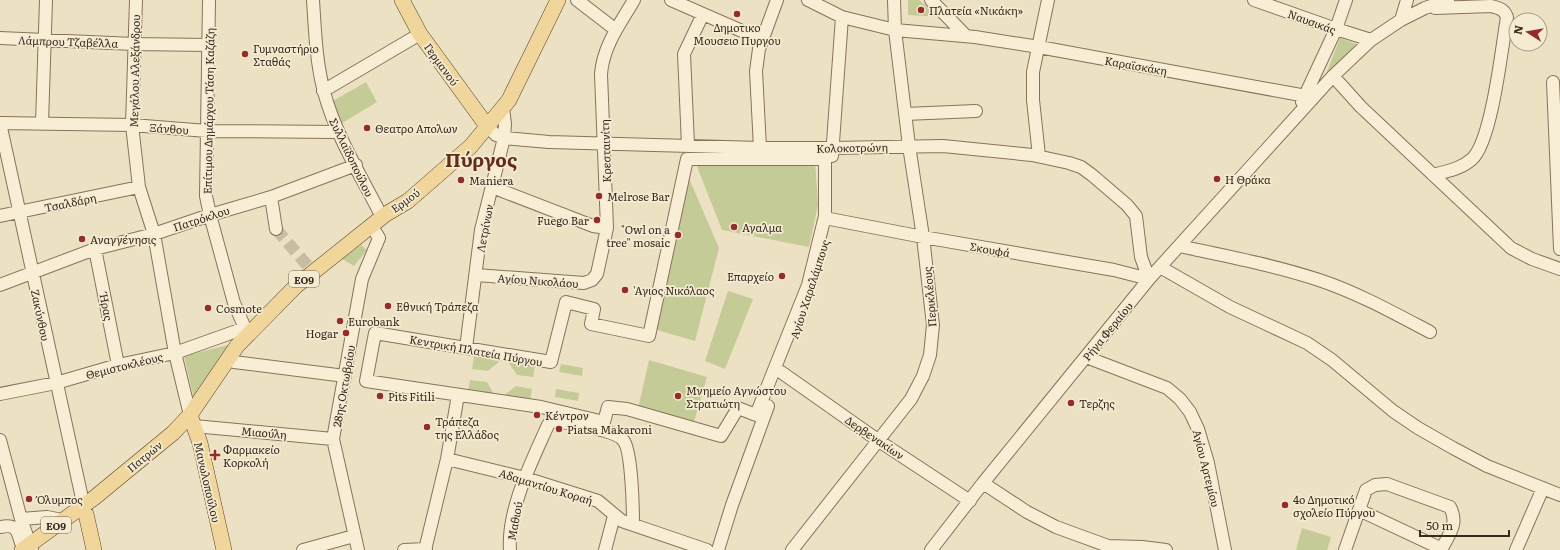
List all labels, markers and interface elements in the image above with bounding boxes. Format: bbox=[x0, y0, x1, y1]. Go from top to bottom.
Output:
place label: Πλατεία «Νικάκη» bbox=[929, 2, 1023, 18]
marker: Πλατεία «Νικάκη» bbox=[916, 5, 926, 15]
street label: Ναυσικάς bbox=[1286, 5, 1339, 37]
marker: Δημοτικο Μουσειο Πυργου bbox=[732, 9, 742, 19]
north arrow bbox=[1508, 12, 1548, 52]
street label: Μεγάλου Αλεξάνδρου bbox=[125, 14, 143, 128]
place label: Δημοτικο Μουσειο Πυργου bbox=[693, 19, 781, 48]
text: N bbox=[1508, 24, 1526, 36]
street label: Επίτιμου Δημάρχου Τάση Καζάζη bbox=[199, 28, 217, 194]
street label: Λάμπρου Τζαβέλλα bbox=[18, 31, 119, 51]
street label: Γερμανού bbox=[421, 39, 463, 89]
place label: Γυμναστήριο Σταθάς bbox=[253, 40, 319, 69]
marker: Γυμναστήριο Σταθάς bbox=[240, 49, 250, 59]
street label: Καραϊσκάκη bbox=[1103, 52, 1169, 78]
street label: Συλλαϊδοπούλου bbox=[326, 115, 378, 199]
street label: Ξάνθου bbox=[149, 119, 189, 137]
street label: Κρεσταινίτη bbox=[596, 119, 614, 183]
place label: Θεατρο Απολων bbox=[375, 120, 458, 136]
marker: Θεατρο Απολων bbox=[362, 123, 372, 133]
street label: Κολοκοτρώνη bbox=[816, 138, 888, 156]
district label: Πύργος bbox=[445, 145, 517, 173]
place label: Η Θράκα bbox=[1225, 171, 1271, 187]
place label: Maniera bbox=[469, 172, 513, 188]
marker: Η Θράκα bbox=[1212, 174, 1222, 184]
marker: Maniera bbox=[456, 175, 466, 185]
street label: Ερμού bbox=[387, 184, 423, 216]
place label: Melrose Bar bbox=[607, 188, 670, 204]
street label: Τσαλδάρη bbox=[43, 189, 97, 215]
marker: Melrose Bar bbox=[594, 191, 604, 201]
street label: Πατρόκλου bbox=[171, 201, 231, 235]
street label: Λετρίνων bbox=[471, 202, 497, 254]
place label: Fuego Bar bbox=[537, 212, 590, 228]
marker: Fuego Bar bbox=[592, 215, 602, 225]
place label: Αγαλμα bbox=[742, 219, 782, 235]
place label: "Owl on a tree" mosaic bbox=[606, 221, 671, 250]
marker: Αγαλμα bbox=[729, 222, 739, 232]
marker: "Owl on a tree" mosaic bbox=[673, 230, 683, 240]
place label: Αναγγένησις bbox=[90, 231, 157, 247]
marker: Αναγγένησις bbox=[77, 234, 87, 244]
street label: Αγίου Χαραλάμπους bbox=[785, 237, 833, 341]
street label: Σκουφά bbox=[968, 238, 1012, 260]
street label: Περικλέους bbox=[918, 266, 940, 328]
place label: Επαρχείο bbox=[727, 268, 774, 284]
street label: Αγίου Νικολάου bbox=[497, 269, 579, 291]
road number: ΕΟ9 bbox=[289, 271, 319, 287]
marker: Επαρχείο bbox=[777, 271, 787, 281]
place label: 'Αγιος Νικόλαος bbox=[633, 282, 715, 298]
marker: 'Αγιος Νικόλαος bbox=[620, 285, 630, 295]
street label: Ζακύνθου bbox=[28, 288, 54, 342]
street label: Ήρας bbox=[96, 290, 118, 323]
place label: Εθνική Τράπεζα bbox=[396, 298, 479, 314]
street label: Ρήγα Φεραίου bbox=[1078, 298, 1136, 364]
place label: Cosmote bbox=[216, 300, 262, 316]
marker: Εθνική Τράπεζα bbox=[383, 301, 393, 311]
marker: Cosmote bbox=[203, 303, 213, 313]
place label: Eurobank bbox=[348, 313, 400, 329]
marker: Eurobank bbox=[335, 316, 345, 326]
place label: Hogar bbox=[305, 325, 339, 341]
marker: Hogar bbox=[341, 328, 351, 338]
street label: Κεντρική Πλατεία Πύργου bbox=[408, 330, 544, 370]
street label: 28ης Οκτωβρίου bbox=[328, 344, 358, 428]
street label: Θεμιστοκλέους bbox=[84, 348, 165, 382]
place label: Μνημείο Αγνώστου Στρατιώτη bbox=[686, 382, 786, 411]
place label: Pits Fitili bbox=[388, 388, 435, 404]
marker: Pits Fitili bbox=[375, 391, 385, 401]
marker: Μνημείο Αγνώστου Στρατιώτη bbox=[673, 391, 683, 401]
place label: Τερζης bbox=[1079, 395, 1115, 411]
marker: Τερζης bbox=[1066, 398, 1076, 408]
place label: Κέντρον bbox=[545, 407, 589, 423]
marker: Κέντρον bbox=[532, 410, 542, 420]
street label: Δερβενακίων bbox=[842, 411, 908, 463]
place label: Τράπεζα της Ελλάδος bbox=[435, 413, 499, 442]
place label: Piatsa Makaroni bbox=[567, 421, 652, 437]
street label: Μιαούλη bbox=[240, 422, 288, 442]
marker: Τράπεζα της Ελλάδος bbox=[422, 422, 432, 432]
marker: Piatsa Makaroni bbox=[554, 424, 564, 434]
street label: Αγίου Αρτεμίου bbox=[1190, 428, 1224, 508]
street label: Πατρών bbox=[123, 436, 165, 476]
street label: Μανωλοπούλου bbox=[191, 440, 225, 524]
place label: Φαρμακείο Κορκολή bbox=[223, 441, 280, 470]
marker: Φαρμακείο Κορκολή bbox=[210, 450, 220, 460]
street label: Αδαμαντίου Κοραή bbox=[497, 464, 595, 508]
place label: Όλυμπος bbox=[35, 491, 83, 507]
place label: 4ο Δημοτικό σχολείο Πύργου bbox=[1293, 491, 1375, 520]
marker: Όλυμπος bbox=[24, 494, 34, 504]
street label: Μαθιού bbox=[502, 500, 526, 542]
marker: 4ο Δημοτικό σχολείο Πύργου bbox=[1280, 500, 1290, 510]
scale bar bbox=[1420, 512, 1509, 538]
text: 50 m bbox=[1426, 516, 1453, 534]
road number: ΕΟ9 bbox=[41, 517, 71, 533]

